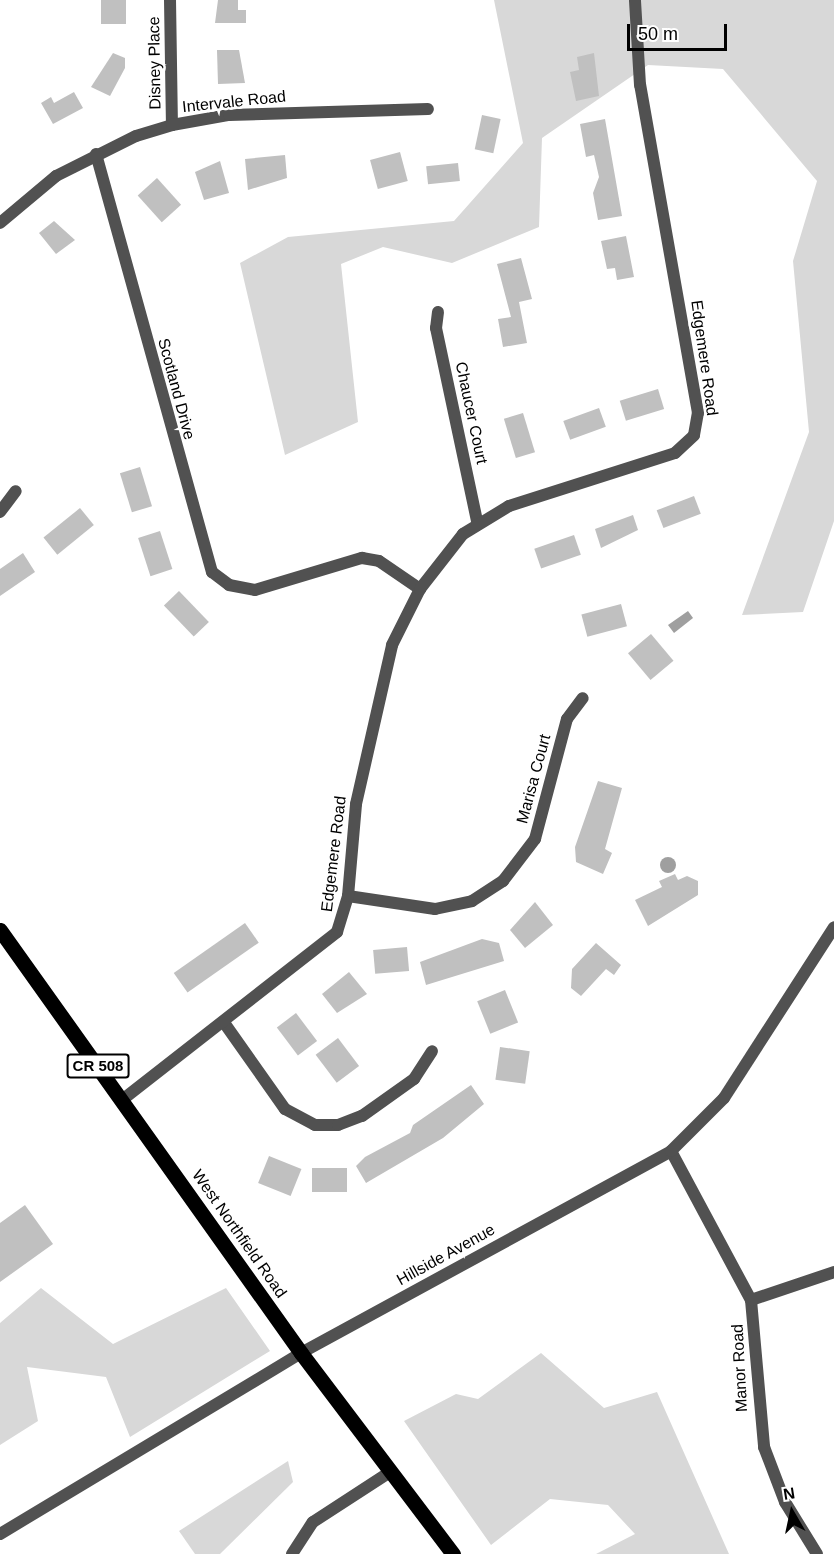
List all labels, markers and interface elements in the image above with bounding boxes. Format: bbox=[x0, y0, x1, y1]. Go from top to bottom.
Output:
scale bar bbox=[630, 12, 730, 50]
street label: Disney Place bbox=[145, 16, 165, 110]
text: 50 m bbox=[638, 24, 678, 44]
street label: Intervale Road bbox=[181, 87, 287, 117]
street label: Edgemere Road bbox=[686, 299, 722, 417]
street label: Scotland Drive bbox=[153, 336, 199, 442]
street label: Chaucer Court bbox=[451, 360, 491, 466]
street label: Marisa Court bbox=[513, 732, 555, 826]
street label: Edgemere Road bbox=[317, 795, 351, 913]
road number: CR 508 bbox=[66, 1054, 130, 1078]
street label: West Northfield Road bbox=[188, 1166, 290, 1302]
street label: Hillside Avenue bbox=[393, 1220, 499, 1290]
street label: Manor Road bbox=[728, 1324, 752, 1412]
north arrow bbox=[762, 1482, 822, 1542]
text: N bbox=[782, 1484, 796, 1503]

